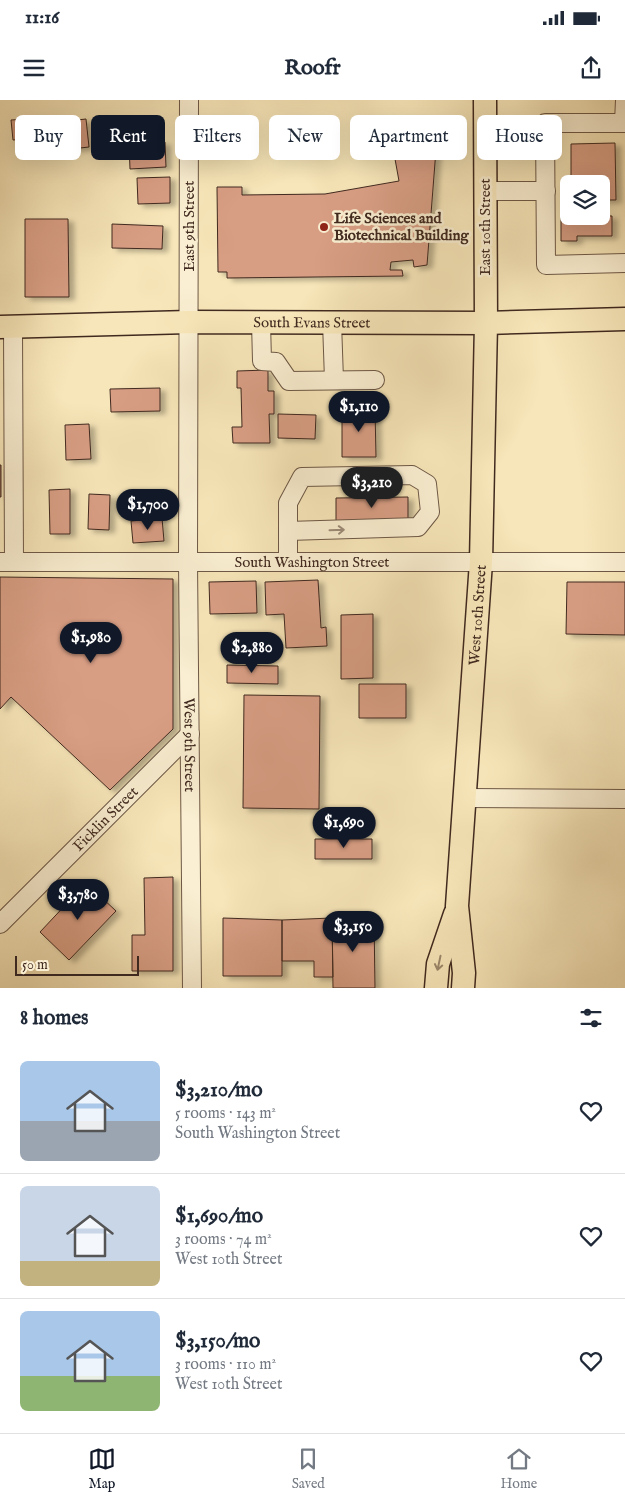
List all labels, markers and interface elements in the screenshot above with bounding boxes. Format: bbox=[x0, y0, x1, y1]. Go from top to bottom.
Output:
text: 11:16 bbox=[25, 6, 59, 30]
icon: menu bbox=[20, 54, 48, 82]
text: Roofr bbox=[284, 54, 341, 82]
icon: share bbox=[577, 54, 605, 82]
chip: Buy bbox=[15, 115, 81, 160]
chip: Rent bbox=[91, 115, 165, 160]
chip: Filters bbox=[175, 115, 259, 160]
chip: New bbox=[269, 115, 340, 160]
chip: Apartment bbox=[350, 115, 467, 160]
chip: House bbox=[477, 115, 562, 160]
map controls bbox=[560, 175, 610, 225]
button: layers bbox=[560, 175, 610, 225]
street label: East 10th Street bbox=[476, 178, 495, 276]
street label: East 9th Street bbox=[180, 181, 199, 271]
place label: Life Sciences and Biotechnical Building bbox=[334, 209, 469, 245]
marker: Life Sciences and Biotechnical Building bbox=[318, 221, 330, 233]
street label: South Evans Street bbox=[253, 313, 371, 333]
pin: $1,110 bbox=[318, 390, 400, 433]
text: $1,110 bbox=[340, 397, 378, 417]
pin: $3,210 bbox=[331, 466, 413, 509]
text: $3,210 bbox=[352, 473, 392, 493]
pin: $1,700 bbox=[107, 488, 189, 531]
text: $1,700 bbox=[127, 495, 169, 515]
one-way arrow bbox=[328, 525, 344, 535]
street label: South Washington Street bbox=[234, 553, 390, 572]
street label: West 10th Street bbox=[465, 564, 491, 666]
pin: $1,980 bbox=[50, 622, 132, 664]
text: $1,980 bbox=[71, 628, 111, 648]
pin: $2,880 bbox=[211, 632, 293, 674]
text: $2,880 bbox=[231, 638, 273, 658]
street label: West 9th Street bbox=[179, 698, 199, 792]
street label: Ficklin Street bbox=[69, 782, 142, 856]
pin: $1,690 bbox=[303, 806, 385, 849]
text: $1,690 bbox=[324, 813, 364, 833]
pin: $3,780 bbox=[37, 878, 119, 921]
text: $3,780 bbox=[58, 885, 98, 905]
pin: $3,150 bbox=[312, 910, 394, 953]
text: $3,150 bbox=[334, 917, 372, 937]
scale bar bbox=[15, 953, 139, 976]
one-way arrow bbox=[434, 955, 444, 971]
text: 50 m bbox=[22, 956, 48, 974]
icon: filters bbox=[577, 1004, 605, 1032]
text: 8 homes bbox=[20, 1005, 88, 1032]
text: $3,210/mo bbox=[175, 1077, 263, 1104]
icon: home bbox=[60, 1081, 120, 1141]
icon: heart bbox=[577, 1097, 605, 1125]
text: 5 rooms · 143 m² bbox=[175, 1104, 276, 1124]
text: South Washington Street bbox=[175, 1124, 340, 1144]
text: $1,690/mo bbox=[175, 1203, 263, 1230]
icon: home bbox=[60, 1206, 120, 1266]
icon: heart bbox=[577, 1222, 605, 1250]
text: 3 rooms · 74 m² bbox=[175, 1230, 272, 1250]
text: West 10th Street bbox=[175, 1250, 282, 1270]
text: $3,150/mo bbox=[175, 1328, 260, 1355]
icon: home bbox=[60, 1331, 120, 1391]
icon: heart bbox=[577, 1347, 605, 1375]
text: 3 rooms · 110 m² bbox=[175, 1355, 276, 1375]
text: West 10th Street bbox=[175, 1375, 282, 1395]
tab: Map bbox=[88, 1445, 116, 1493]
tab: Saved bbox=[292, 1445, 325, 1493]
tab: Home bbox=[501, 1445, 537, 1493]

